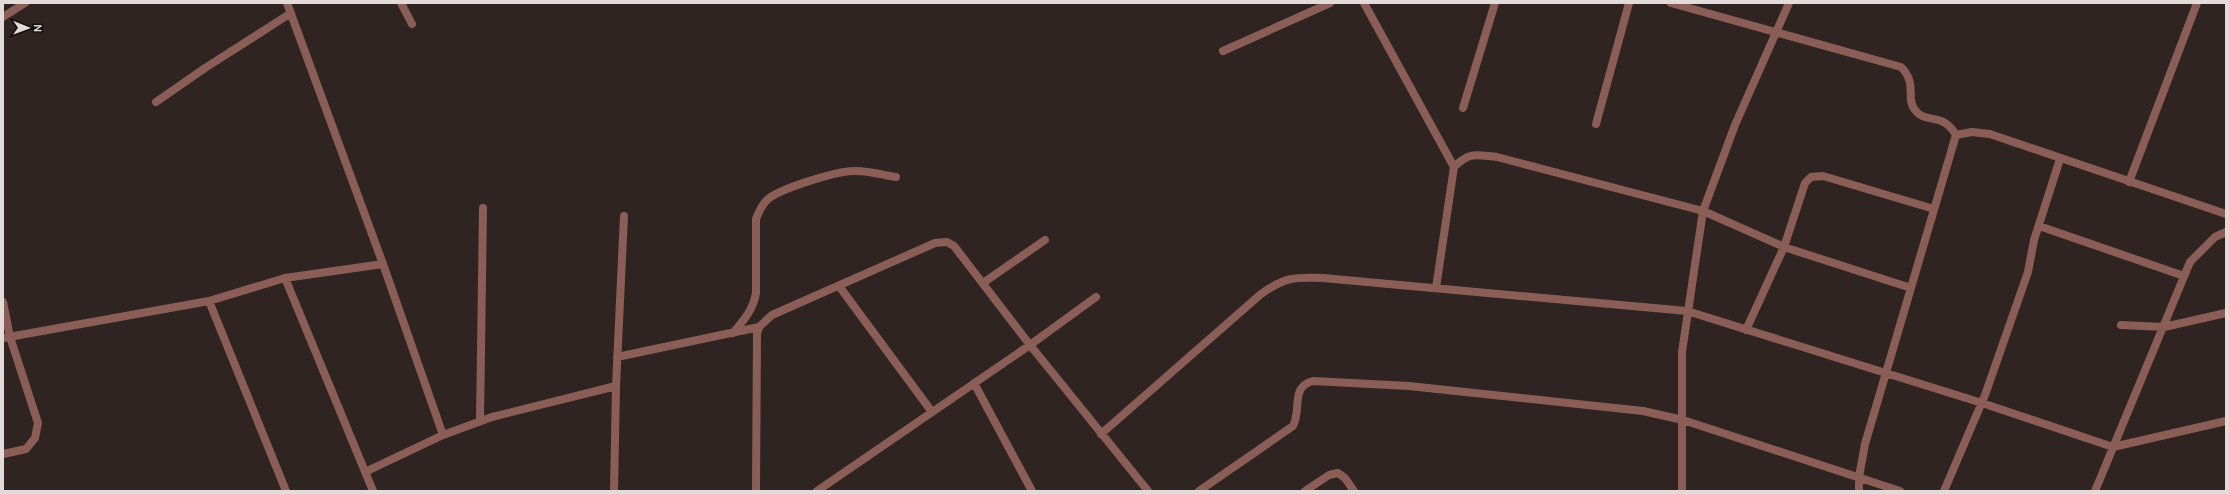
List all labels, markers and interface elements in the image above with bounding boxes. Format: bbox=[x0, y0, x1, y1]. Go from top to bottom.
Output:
north arrow bbox=[8, 8, 48, 48]
text: N bbox=[31, 24, 45, 32]

